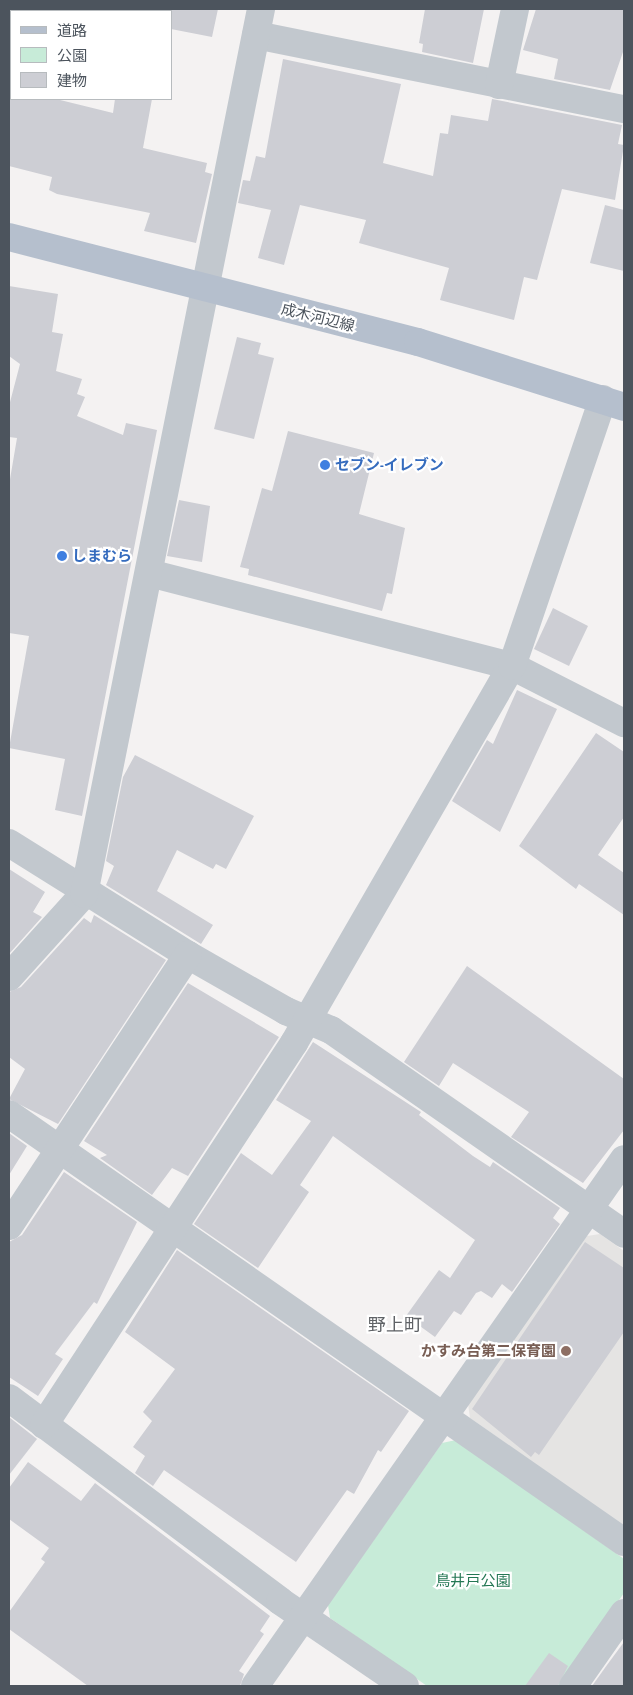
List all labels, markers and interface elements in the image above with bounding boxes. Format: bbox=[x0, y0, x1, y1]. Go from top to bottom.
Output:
legend bbox=[10, 10, 172, 100]
text: 道路 bbox=[57, 22, 87, 39]
text: 公園 bbox=[57, 47, 87, 64]
text: 建物 bbox=[57, 72, 87, 89]
street label: 成木河辺線 bbox=[279, 299, 357, 335]
place label: セブン-イレブン bbox=[335, 456, 444, 474]
marker: セブン-イレブン bbox=[319, 459, 331, 471]
place label: しまむら bbox=[72, 547, 132, 565]
marker: しまむら bbox=[56, 550, 68, 562]
district label: 野上町 bbox=[368, 1314, 422, 1336]
place label: かすみ台第二保育園 bbox=[421, 1342, 556, 1360]
marker: かすみ台第二保育園 bbox=[560, 1345, 572, 1357]
park label: 鳥井戸公園 bbox=[436, 1572, 510, 1590]

